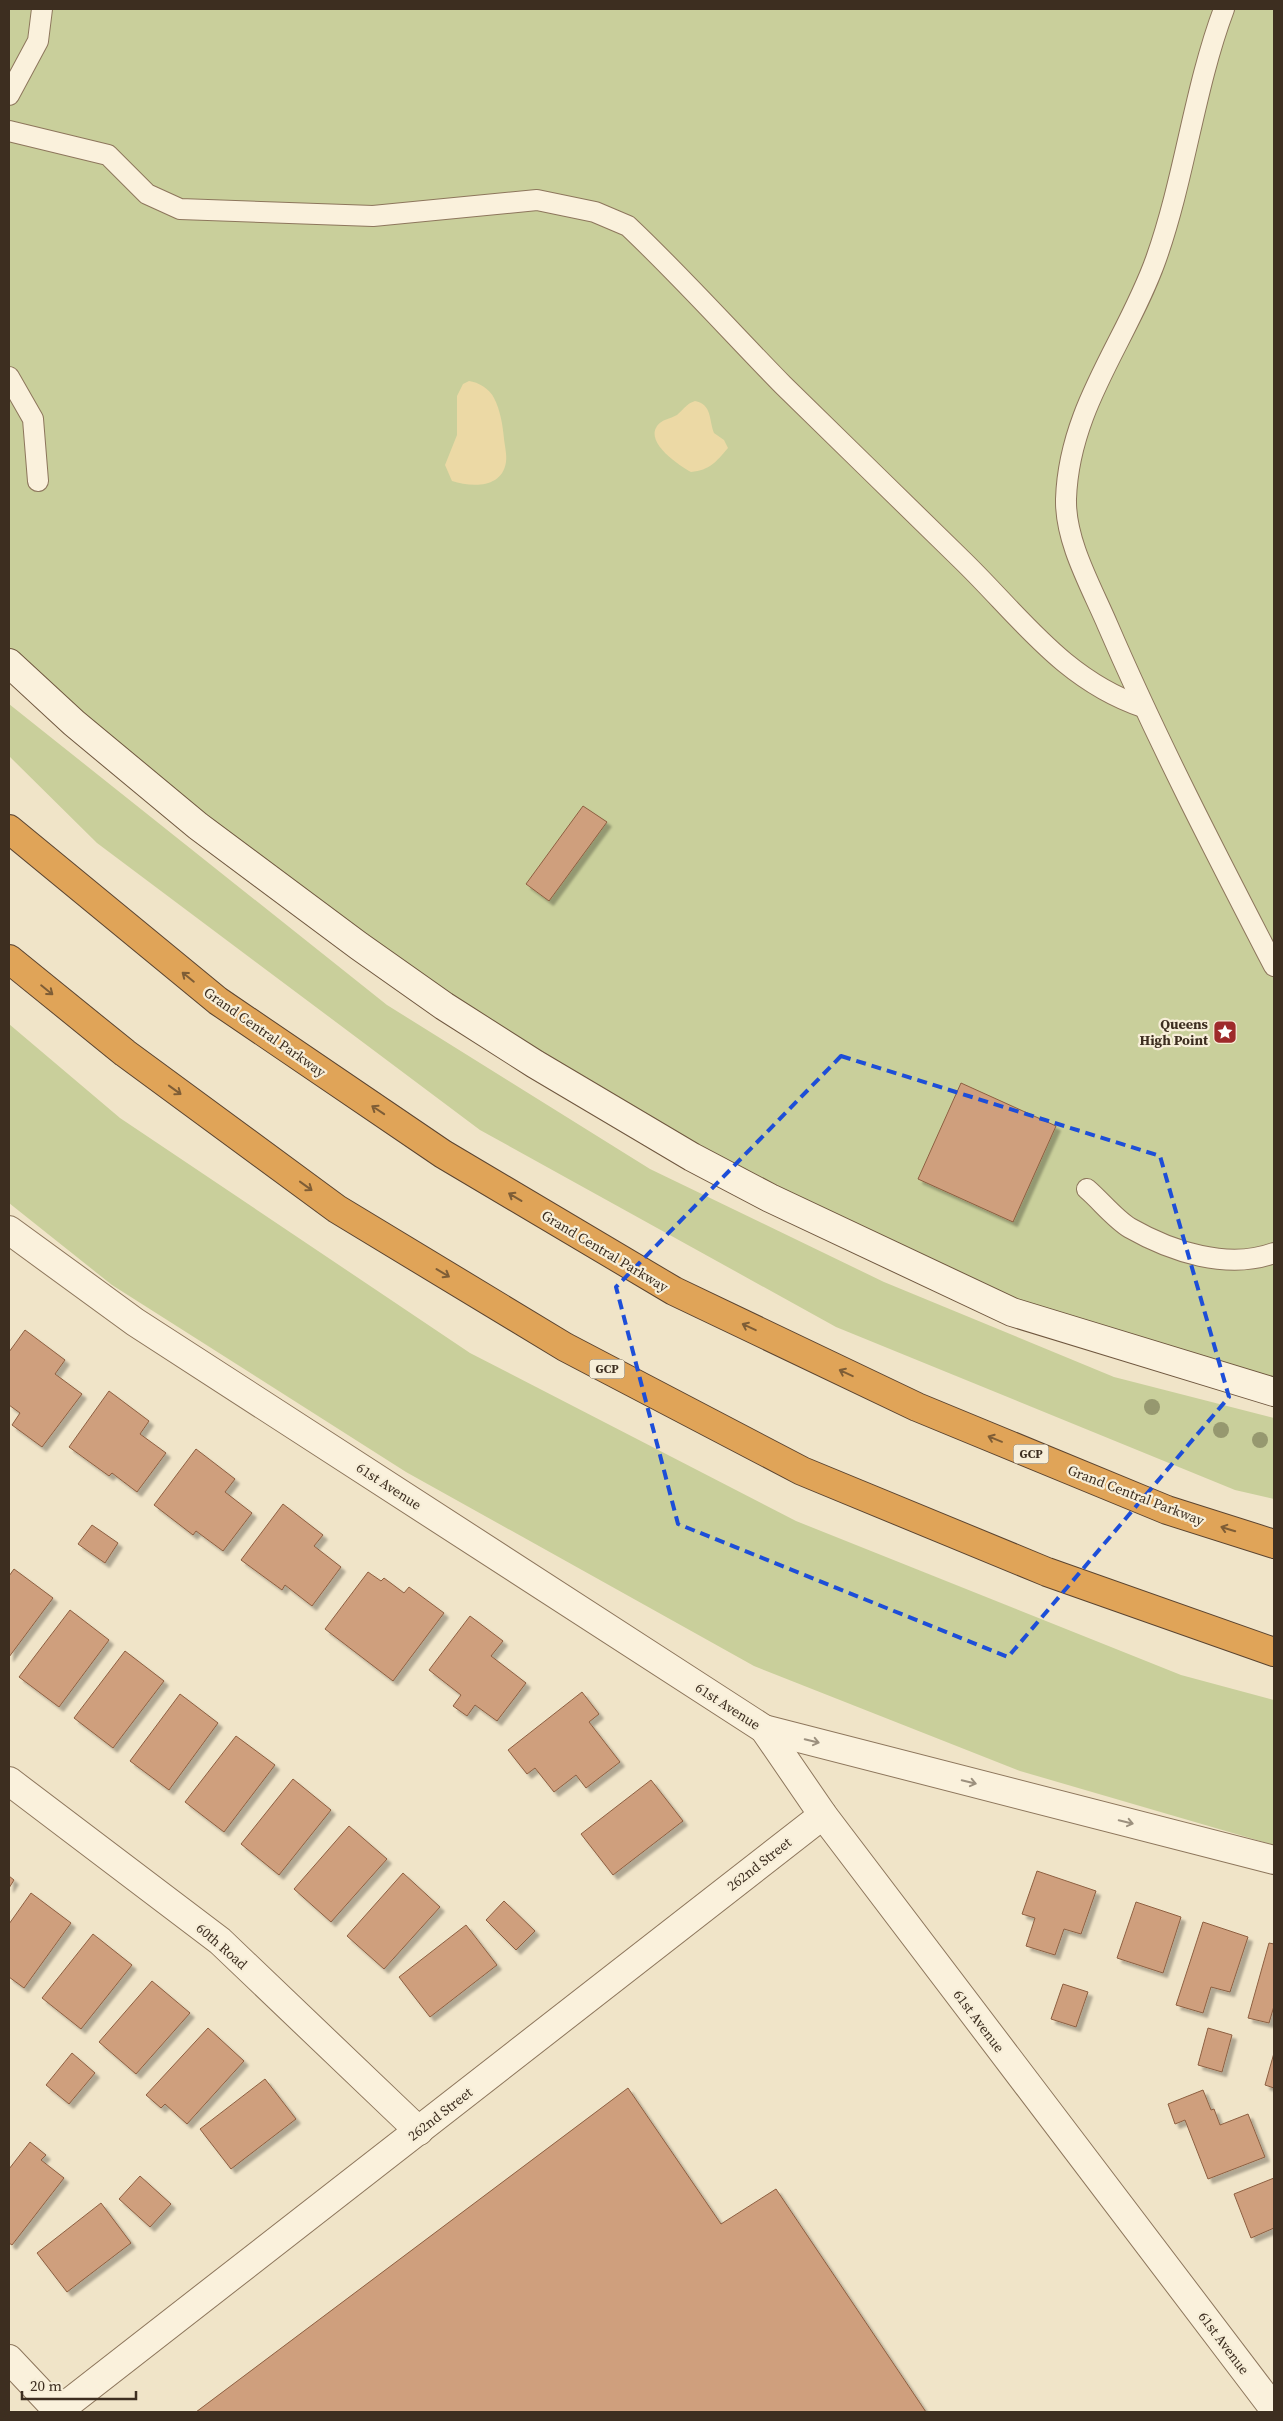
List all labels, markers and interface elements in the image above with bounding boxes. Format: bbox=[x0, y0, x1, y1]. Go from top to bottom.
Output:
one-way arrow bbox=[182, 971, 195, 982]
street label: Grand Central Parkway bbox=[200, 982, 331, 1082]
one-way arrow bbox=[40, 984, 53, 995]
place label: Queens High Point bbox=[1139, 1014, 1209, 1050]
place icon: Queens High Point bbox=[1212, 1019, 1238, 1045]
one-way arrow bbox=[168, 1085, 182, 1095]
one-way arrow bbox=[372, 1105, 386, 1115]
one-way arrow bbox=[299, 1181, 313, 1191]
one-way arrow bbox=[509, 1192, 523, 1202]
street label: Grand Central Parkway bbox=[538, 1205, 673, 1297]
one-way arrow bbox=[436, 1268, 450, 1278]
one-way arrow bbox=[742, 1322, 757, 1331]
road number: GCP bbox=[590, 1360, 624, 1378]
one-way arrow bbox=[839, 1368, 854, 1377]
one-way arrow bbox=[988, 1434, 1003, 1443]
road number: GCP bbox=[1014, 1445, 1048, 1464]
street label: 61st Avenue bbox=[353, 1457, 425, 1515]
street label: Grand Central Parkway bbox=[1065, 1460, 1208, 1531]
one-way arrow bbox=[1220, 1524, 1236, 1534]
street label: 61st Avenue bbox=[692, 1677, 764, 1735]
one-way arrow bbox=[803, 1737, 819, 1746]
one-way arrow bbox=[960, 1778, 976, 1787]
one-way arrow bbox=[1118, 1818, 1134, 1827]
street label: 262nd Street bbox=[723, 1832, 796, 1896]
street label: 60th Road bbox=[192, 1918, 252, 1974]
street label: 61st Avenue bbox=[949, 1985, 1009, 2057]
street label: 262nd Street bbox=[404, 2082, 477, 2146]
street label: 61st Avenue bbox=[1194, 2307, 1254, 2379]
scale bar bbox=[22, 2368, 136, 2400]
text: 20 m bbox=[30, 2375, 62, 2396]

